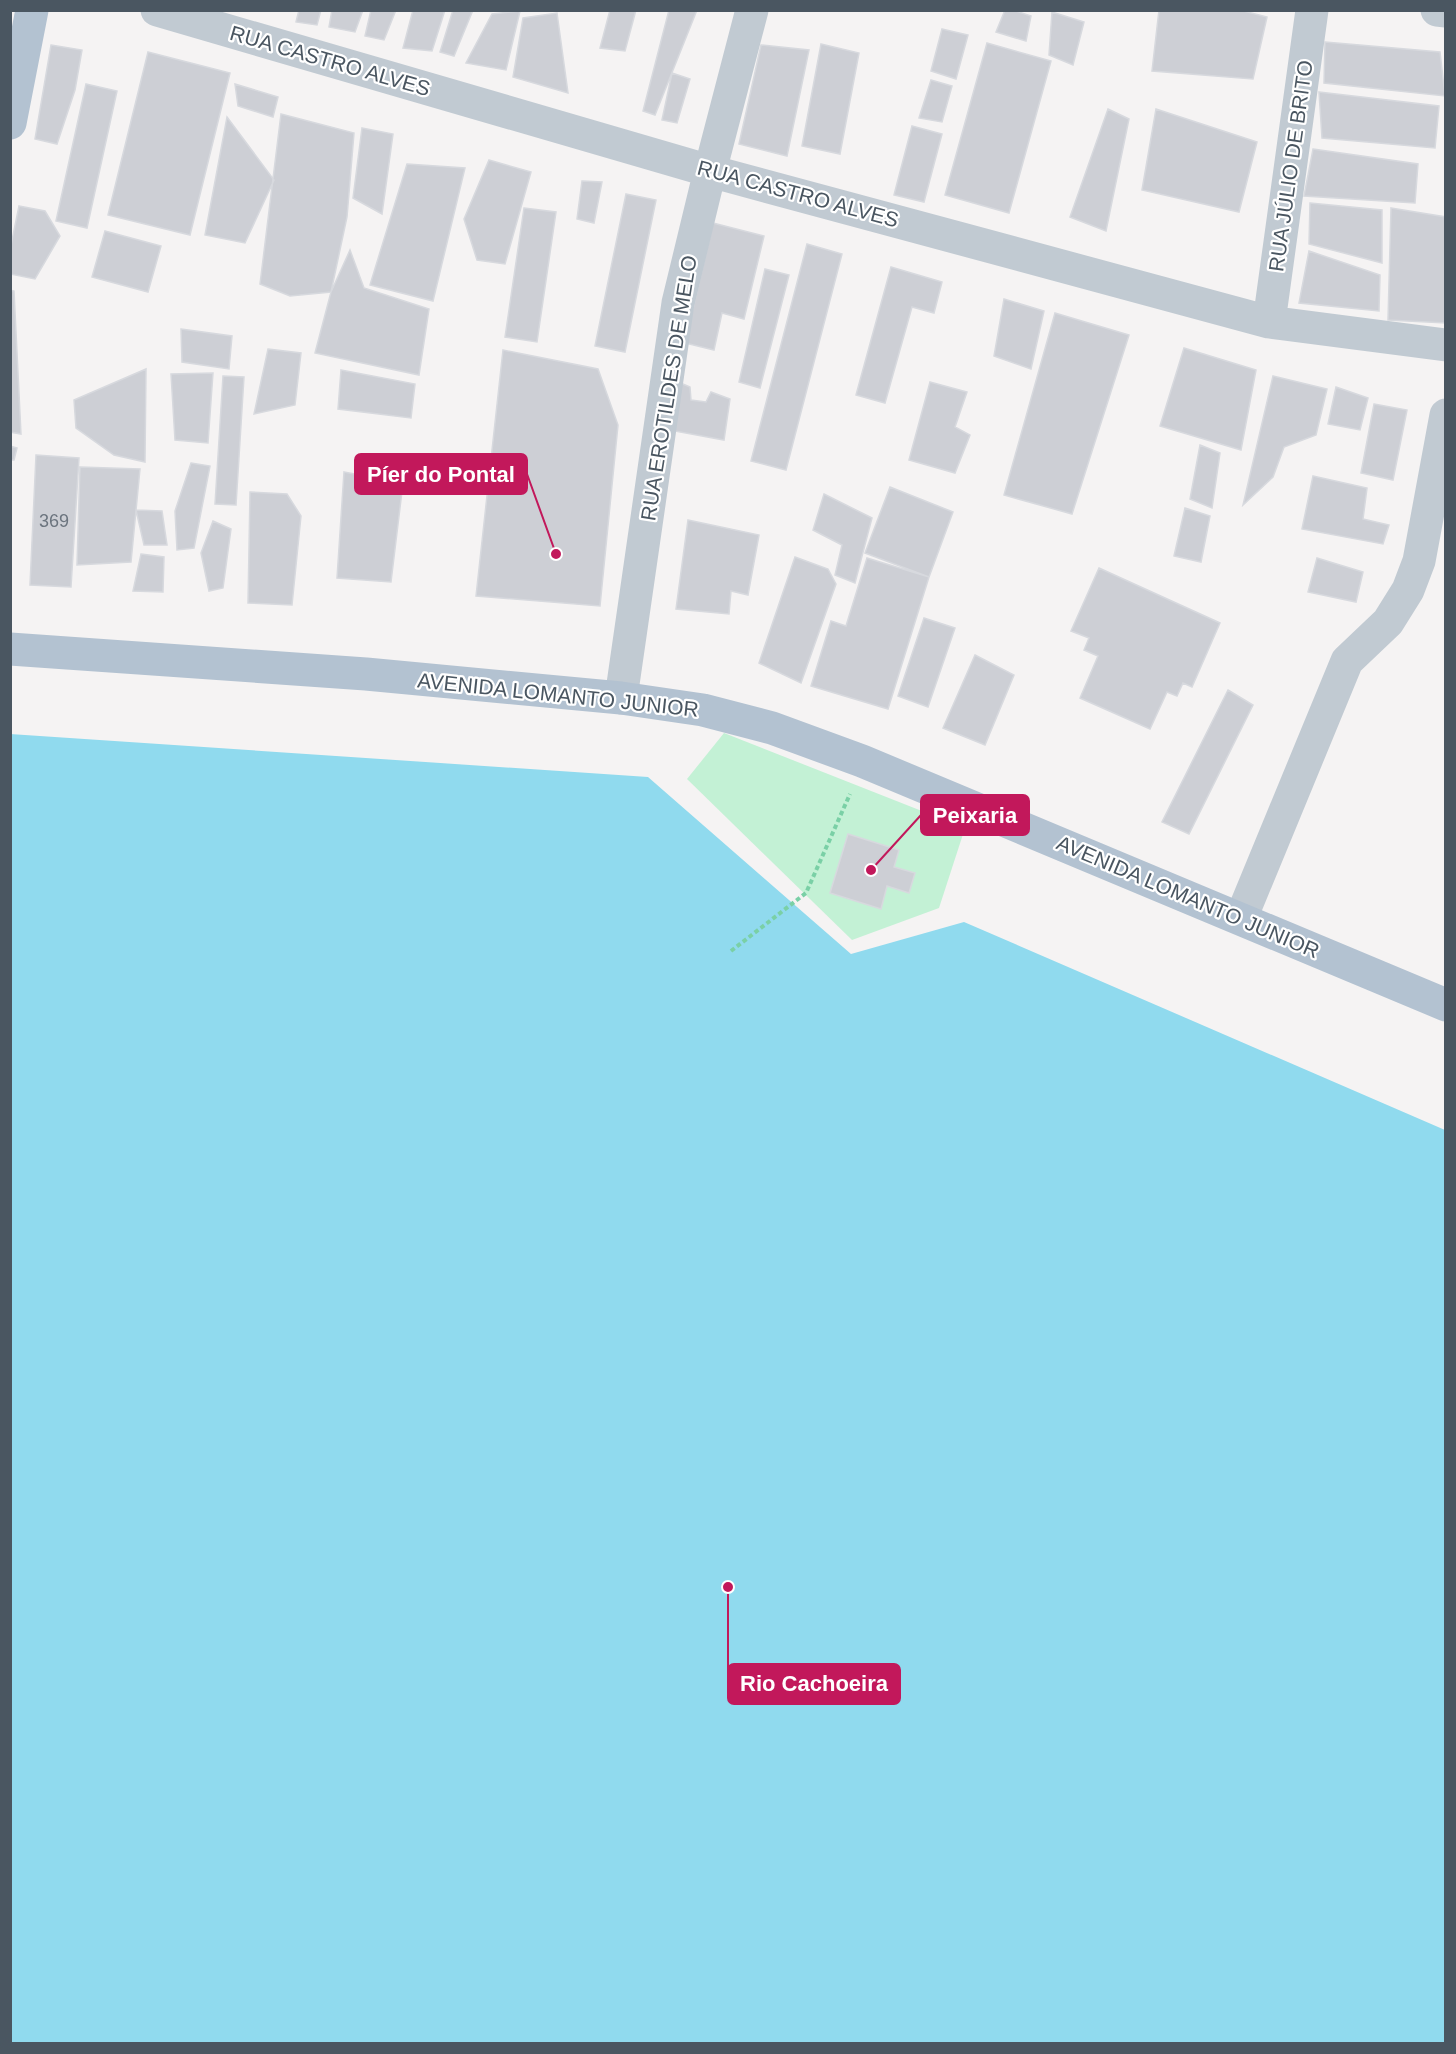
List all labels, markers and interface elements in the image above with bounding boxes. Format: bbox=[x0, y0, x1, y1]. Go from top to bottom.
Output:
street label: RUA CASTRO ALVES bbox=[227, 21, 433, 100]
street label: RUA JÚLIO DE BRITO bbox=[1264, 59, 1317, 273]
street label: RUA CASTRO ALVES bbox=[695, 156, 901, 231]
street label: RUA EROTILDES DE MELO bbox=[636, 254, 701, 522]
callout: Píer do Pontal bbox=[355, 454, 527, 494]
text: Píer do Pontal bbox=[367, 462, 515, 487]
house number: 369 bbox=[39, 511, 69, 531]
street label: AVENIDA LOMANTO JUNIOR bbox=[416, 668, 700, 721]
callout: Peixaria bbox=[921, 795, 1029, 835]
text: Peixaria bbox=[933, 803, 1018, 828]
street label: AVENIDA LOMANTO JUNIOR bbox=[1054, 831, 1323, 962]
callout: Rio Cachoeira bbox=[728, 1664, 900, 1704]
text: Rio Cachoeira bbox=[740, 1671, 889, 1696]

